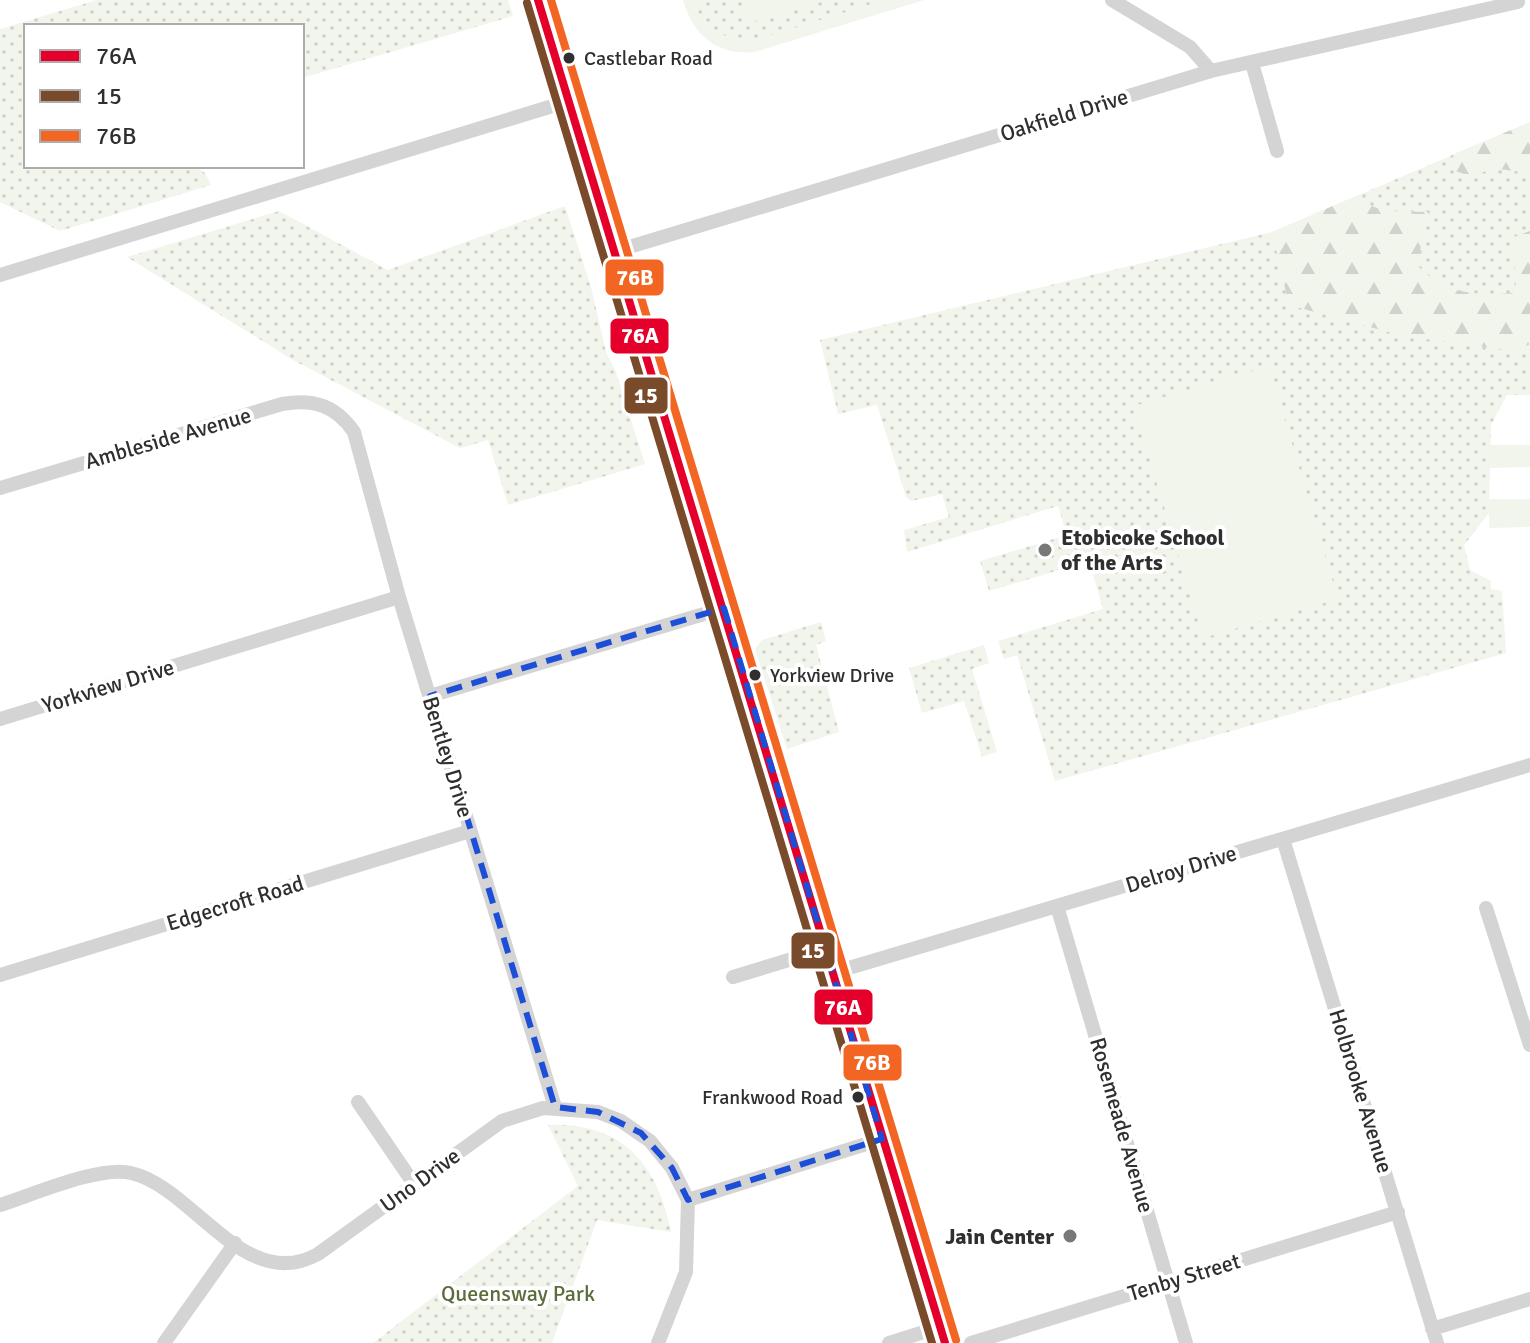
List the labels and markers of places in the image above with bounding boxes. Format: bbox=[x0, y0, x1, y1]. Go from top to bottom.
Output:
place label: Castlebar Road bbox=[584, 46, 713, 71]
marker: Castlebar Road bbox=[561, 50, 577, 66]
place label: Etobicoke School of the Arts bbox=[1061, 524, 1225, 576]
marker: Etobicoke School of the Arts bbox=[1036, 541, 1054, 559]
place label: Yorkview Drive bbox=[770, 663, 894, 688]
marker: Yorkview Drive bbox=[747, 667, 763, 683]
place label: Frankwood Road bbox=[702, 1085, 843, 1110]
marker: Frankwood Road bbox=[850, 1089, 866, 1105]
place label: Jain Center bbox=[945, 1223, 1054, 1250]
marker: Jain Center bbox=[1061, 1227, 1079, 1245]

